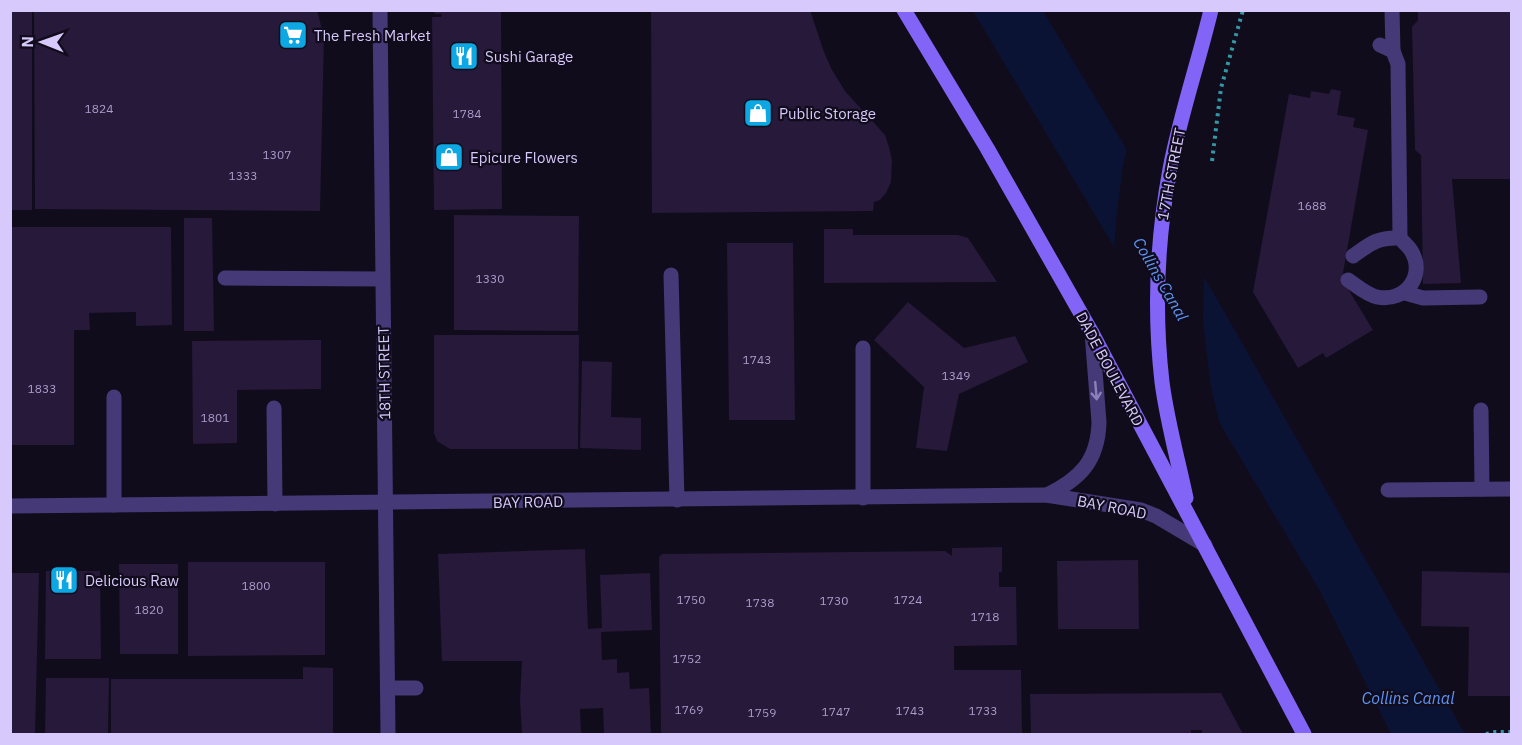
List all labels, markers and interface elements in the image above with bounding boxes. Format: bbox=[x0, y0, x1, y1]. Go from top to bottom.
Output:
north arrow bbox=[12, 12, 72, 72]
supermarket icon: The Fresh Market bbox=[277, 19, 309, 51]
place label: The Fresh Market bbox=[314, 26, 431, 45]
text: N bbox=[17, 36, 37, 48]
restaurant icon: Sushi Garage bbox=[448, 40, 480, 72]
place label: Sushi Garage bbox=[485, 47, 573, 66]
shop icon: Public Storage bbox=[742, 97, 774, 129]
house number: 1824 bbox=[85, 101, 113, 116]
place label: Public Storage bbox=[779, 104, 876, 123]
house number: 1784 bbox=[453, 106, 481, 121]
street label: 17TH STREET bbox=[1153, 126, 1189, 222]
shop icon: Epicure Flowers bbox=[433, 141, 465, 173]
house number: 1307 bbox=[263, 147, 291, 162]
place label: Epicure Flowers bbox=[470, 148, 578, 167]
house number: 1333 bbox=[229, 168, 257, 183]
house number: 1688 bbox=[1298, 198, 1326, 213]
water label: Collins Canal bbox=[1129, 234, 1193, 325]
house number: 1330 bbox=[476, 271, 504, 286]
street label: DADE BOULEVARD bbox=[1072, 309, 1148, 429]
street label: 18TH STREET bbox=[374, 326, 394, 420]
house number: 1743 bbox=[743, 352, 771, 367]
house number: 1349 bbox=[942, 368, 970, 383]
house number: 1833 bbox=[28, 381, 56, 396]
one-way arrow bbox=[1091, 381, 1102, 401]
house number: 1801 bbox=[201, 410, 229, 425]
street label: BAY ROAD bbox=[1076, 491, 1148, 523]
street label: BAY ROAD bbox=[493, 492, 563, 512]
restaurant icon: Delicious Raw bbox=[48, 564, 80, 596]
place label: Delicious Raw bbox=[85, 571, 180, 590]
house number: 1800 bbox=[242, 578, 270, 593]
house number: 1750 bbox=[677, 592, 705, 607]
house number: 1724 bbox=[894, 592, 922, 607]
house number: 1730 bbox=[820, 593, 848, 608]
house number: 1738 bbox=[746, 595, 774, 610]
house number: 1820 bbox=[135, 602, 163, 617]
house number: 1718 bbox=[971, 609, 999, 624]
house number: 1752 bbox=[673, 651, 701, 666]
water label: Collins Canal bbox=[1362, 688, 1455, 708]
house number: 1769 bbox=[675, 702, 703, 717]
house number: 1743 bbox=[896, 703, 924, 718]
house number: 1733 bbox=[969, 703, 997, 718]
house number: 1747 bbox=[822, 704, 850, 719]
house number: 1759 bbox=[748, 705, 776, 720]

